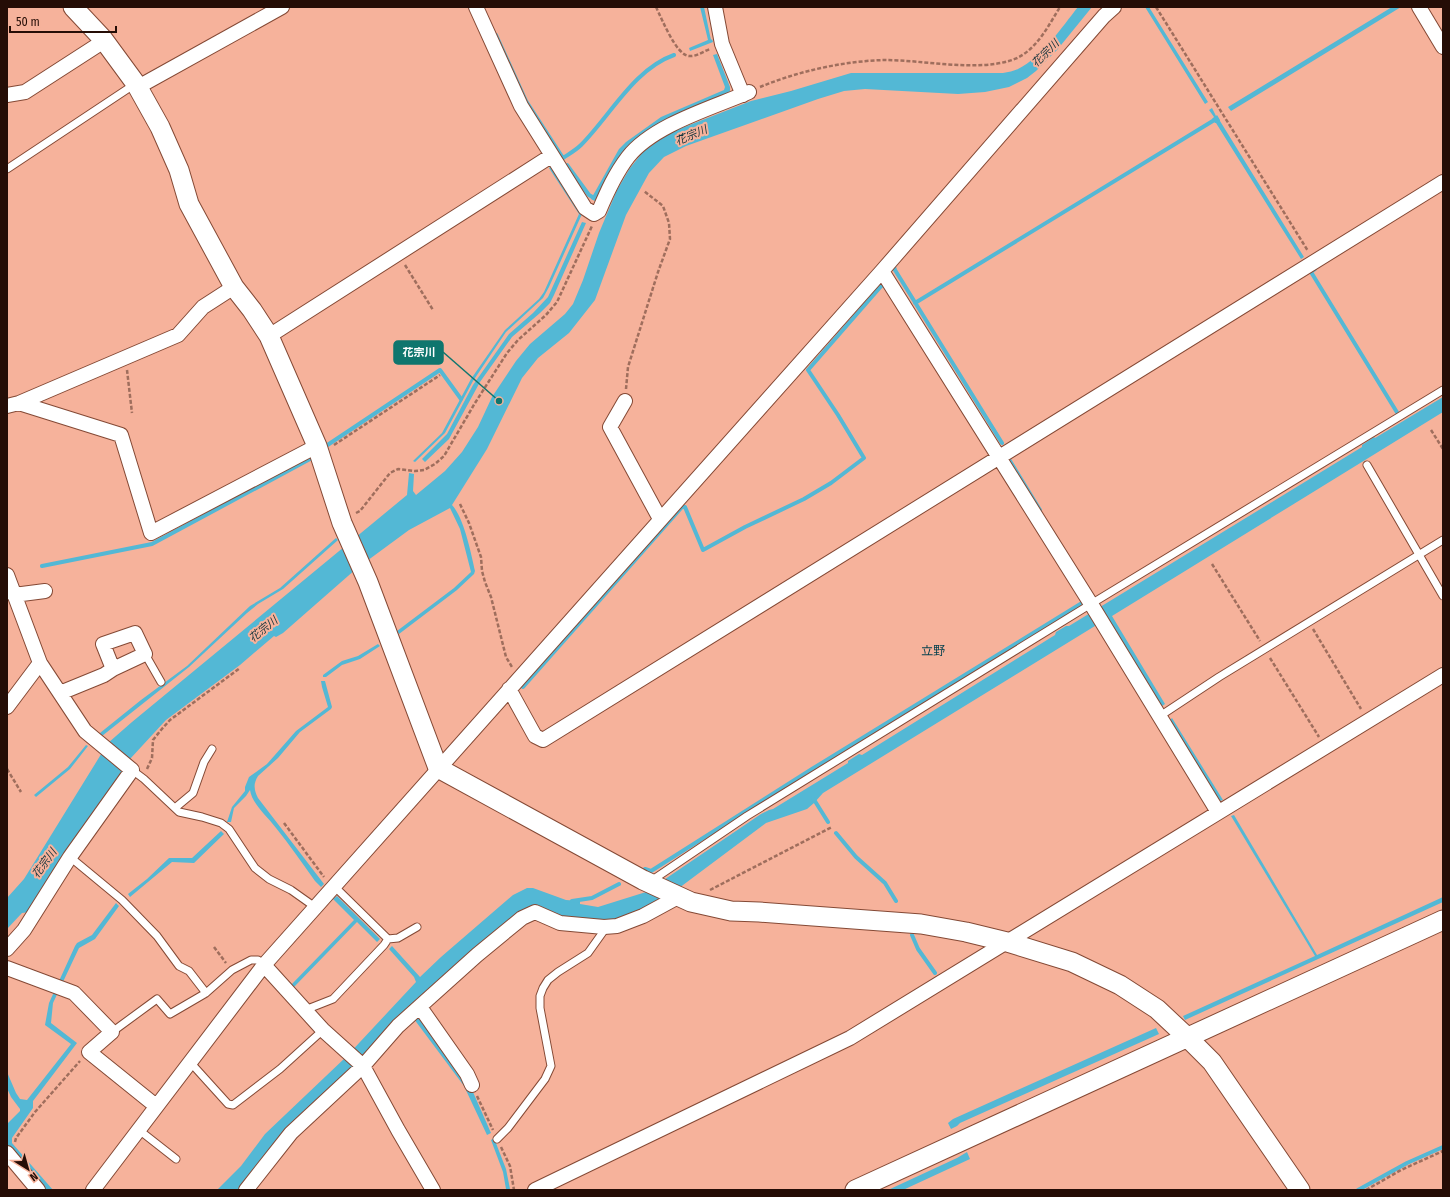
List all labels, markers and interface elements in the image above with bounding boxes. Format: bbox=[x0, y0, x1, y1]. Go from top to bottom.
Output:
scale bar bbox=[10, 8, 116, 34]
text: 50 m bbox=[16, 15, 40, 29]
water label: 花宗川 bbox=[1029, 36, 1062, 70]
water label: 花宗川 bbox=[673, 123, 710, 148]
callout: 花宗川 bbox=[394, 341, 443, 364]
text: 花宗川 bbox=[403, 346, 436, 359]
water label: 花宗川 bbox=[246, 613, 281, 645]
district label: 立野 bbox=[921, 644, 945, 658]
water label: 花宗川 bbox=[29, 845, 60, 880]
north arrow bbox=[8, 1149, 48, 1189]
text: N bbox=[27, 1169, 40, 1184]

